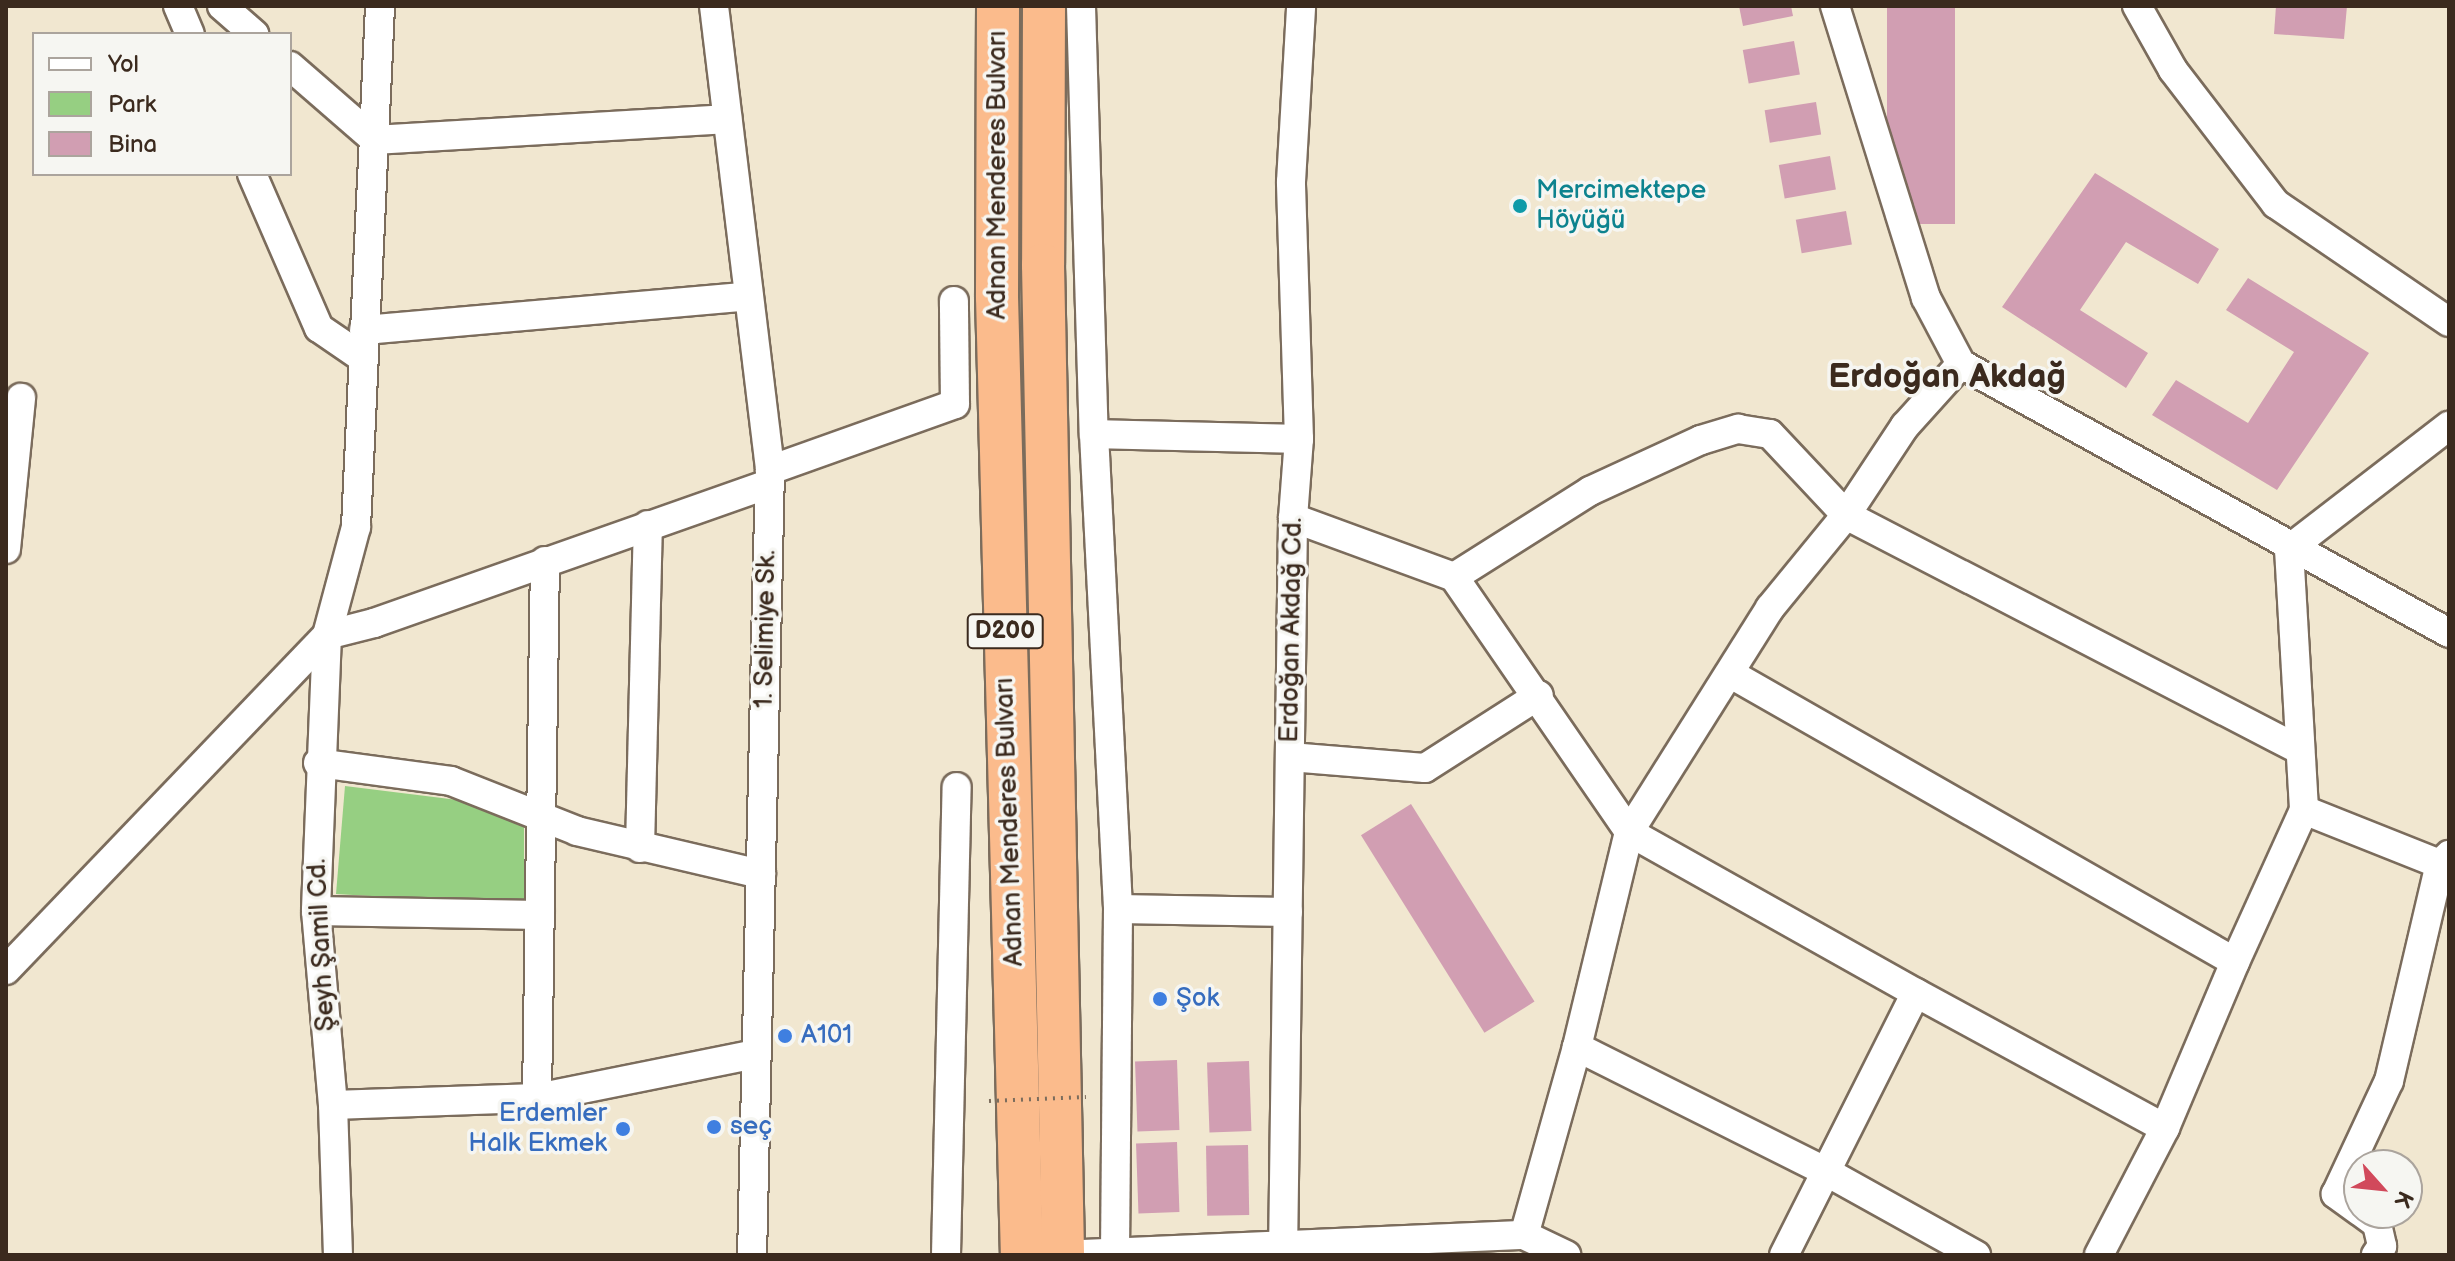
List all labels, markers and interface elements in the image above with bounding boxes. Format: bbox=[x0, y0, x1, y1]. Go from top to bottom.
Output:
street label: Adnan Menderes Bulvarı bbox=[982, 31, 1014, 319]
legend bbox=[32, 32, 292, 176]
text: Yol bbox=[108, 50, 139, 79]
text: Park bbox=[108, 90, 156, 119]
text: Bina bbox=[108, 130, 157, 159]
place label: Mercimektepe Höyüğü bbox=[1536, 175, 1706, 236]
marker: Mercimektepe Höyüğü bbox=[1511, 197, 1529, 215]
district label: Erdoğan Akdağ bbox=[1828, 357, 2066, 397]
street label: Erdoğan Akdağ Cd. bbox=[1274, 517, 1310, 743]
street label: 1. Selimiye Sk. bbox=[749, 549, 783, 709]
road number: D200 bbox=[965, 611, 1045, 651]
street label: Adnan Menderes Bulvarı bbox=[989, 677, 1031, 967]
street label: Şeyh Şamil Cd. bbox=[302, 858, 342, 1032]
place label: Şok bbox=[1176, 983, 1219, 1015]
marker: Şok bbox=[1151, 990, 1169, 1008]
place label: A101 bbox=[801, 1020, 852, 1052]
marker: A101 bbox=[776, 1027, 794, 1045]
place label: Erdemler Halk Ekmek bbox=[468, 1098, 607, 1160]
place label: seç bbox=[730, 1111, 772, 1143]
marker: seç bbox=[705, 1118, 723, 1136]
marker: Erdemler Halk Ekmek bbox=[614, 1120, 632, 1138]
north arrow bbox=[2343, 1149, 2423, 1229]
text: K bbox=[2388, 1186, 2418, 1212]

